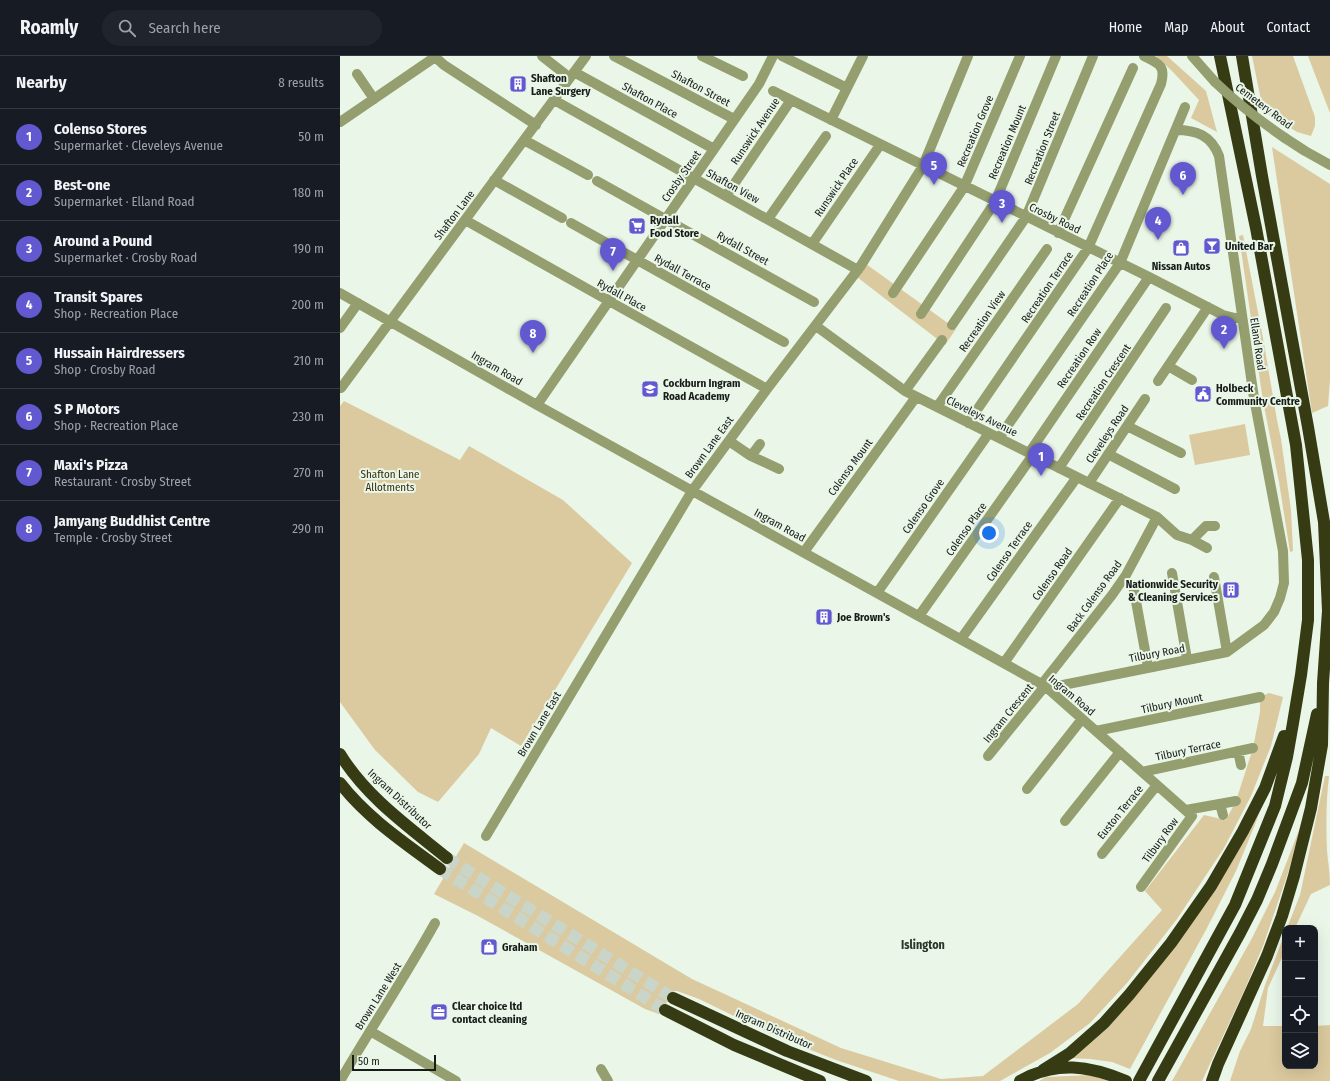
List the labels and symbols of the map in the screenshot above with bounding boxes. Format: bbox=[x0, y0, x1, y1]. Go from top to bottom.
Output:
street label: Shafton Street bbox=[669, 68, 733, 110]
place label: Shafton Lane Surgery bbox=[531, 72, 591, 98]
building icon: Shafton Lane Surgery bbox=[508, 74, 528, 94]
street label: Shafton Place bbox=[620, 80, 680, 121]
street label: Cemetery Road bbox=[1233, 81, 1295, 132]
street label: Recreation Grove bbox=[955, 93, 996, 169]
street label: Runswick Avenue bbox=[728, 95, 783, 167]
street label: Recreation Mount bbox=[986, 103, 1029, 181]
street label: Recreation Street bbox=[1022, 109, 1063, 187]
street label: Crosby Street bbox=[659, 148, 704, 205]
pin: 5 bbox=[921, 152, 947, 185]
street label: Runswick Place bbox=[812, 155, 861, 219]
pin: 6 bbox=[1170, 162, 1196, 195]
street label: Shafton View bbox=[704, 167, 762, 206]
street label: Shafton Lane bbox=[431, 188, 477, 243]
pin: 3 bbox=[989, 190, 1015, 223]
street label: Crosby Road bbox=[1027, 200, 1083, 236]
pin: 4 bbox=[1145, 207, 1171, 240]
place label: Rydall Food Store bbox=[650, 214, 699, 240]
supermarket icon: Rydall Food Store bbox=[627, 216, 647, 236]
street label: Rydall Street bbox=[714, 229, 771, 268]
bar icon: United Bar bbox=[1202, 236, 1222, 256]
pin: 7 bbox=[600, 238, 626, 271]
shop icon: Nissan Autos bbox=[1171, 238, 1191, 258]
place label: United Bar bbox=[1225, 240, 1274, 253]
street label: Recreation Terrace bbox=[1019, 249, 1076, 325]
street label: Recreation Place bbox=[1065, 249, 1116, 319]
street label: Rydall Terrace bbox=[652, 251, 713, 293]
place label: Nissan Autos bbox=[1152, 260, 1210, 273]
street label: Rydall Place bbox=[595, 277, 649, 314]
street label: Recreation View bbox=[956, 288, 1008, 354]
pin: 2 bbox=[1211, 316, 1237, 349]
street label: Elland Road bbox=[1247, 317, 1268, 371]
pin: 8 bbox=[520, 320, 546, 353]
street label: Recreation Row bbox=[1055, 326, 1104, 391]
street label: Recreation Crescent bbox=[1073, 341, 1134, 423]
street label: Ingram Road bbox=[469, 349, 525, 388]
place label: Cockburn Ingram Road Academy bbox=[663, 377, 740, 403]
school or university icon: Cockburn Ingram Road Academy bbox=[640, 379, 660, 399]
place label: Holbeck Community Centre bbox=[1216, 382, 1300, 408]
public building icon: Holbeck Community Centre bbox=[1193, 384, 1213, 404]
street label: Cleveleys Avenue bbox=[944, 394, 1019, 439]
street label: Cleveleys Road bbox=[1083, 403, 1132, 466]
street label: Brown Lane East bbox=[683, 413, 737, 481]
street label: Colenso Mount bbox=[825, 436, 876, 498]
pin: 1 bbox=[1028, 443, 1054, 476]
park label: Shafton Lane Allotments bbox=[360, 468, 420, 494]
street label: Colenso Grove bbox=[900, 476, 947, 536]
street label: Colenso Place bbox=[943, 500, 990, 558]
street label: Ingram Road bbox=[752, 506, 808, 545]
street label: Colenso Terrace bbox=[984, 519, 1035, 584]
your location bbox=[979, 523, 999, 543]
street label: Colenso Road bbox=[1030, 546, 1075, 603]
street label: Back Colenso Road bbox=[1064, 558, 1125, 634]
place label: Nationwide Security & Cleaning Services bbox=[1126, 578, 1219, 604]
building icon: Nationwide Security & Cleaning Services bbox=[1221, 580, 1241, 600]
building icon: Joe Brown's bbox=[814, 607, 834, 627]
place label: Joe Brown's bbox=[836, 611, 890, 624]
street label: Tilbury Road bbox=[1128, 642, 1186, 665]
street label: Ingram Road bbox=[1046, 672, 1098, 719]
street label: Ingram Crescent bbox=[981, 681, 1036, 745]
street label: Brown Lane East bbox=[515, 689, 564, 759]
street label: Tilbury Mount bbox=[1140, 691, 1204, 716]
street label: Tilbury Terrace bbox=[1154, 737, 1222, 764]
street label: Ingram Distributor bbox=[365, 766, 434, 832]
street label: Euston Terrace bbox=[1095, 783, 1146, 842]
street label: Tilbury Row bbox=[1140, 815, 1181, 865]
shop icon: Graham bbox=[479, 937, 499, 957]
district label: Islington bbox=[901, 938, 945, 952]
place label: Graham bbox=[502, 941, 537, 954]
street label: Brown Lane West bbox=[353, 960, 404, 1032]
place label: Clear choice ltd contact cleaning bbox=[452, 1000, 527, 1026]
office icon: Clear choice ltd contact cleaning bbox=[429, 1002, 449, 1022]
street label: Ingram Distributor bbox=[733, 1007, 814, 1052]
scale bar bbox=[352, 1053, 436, 1072]

